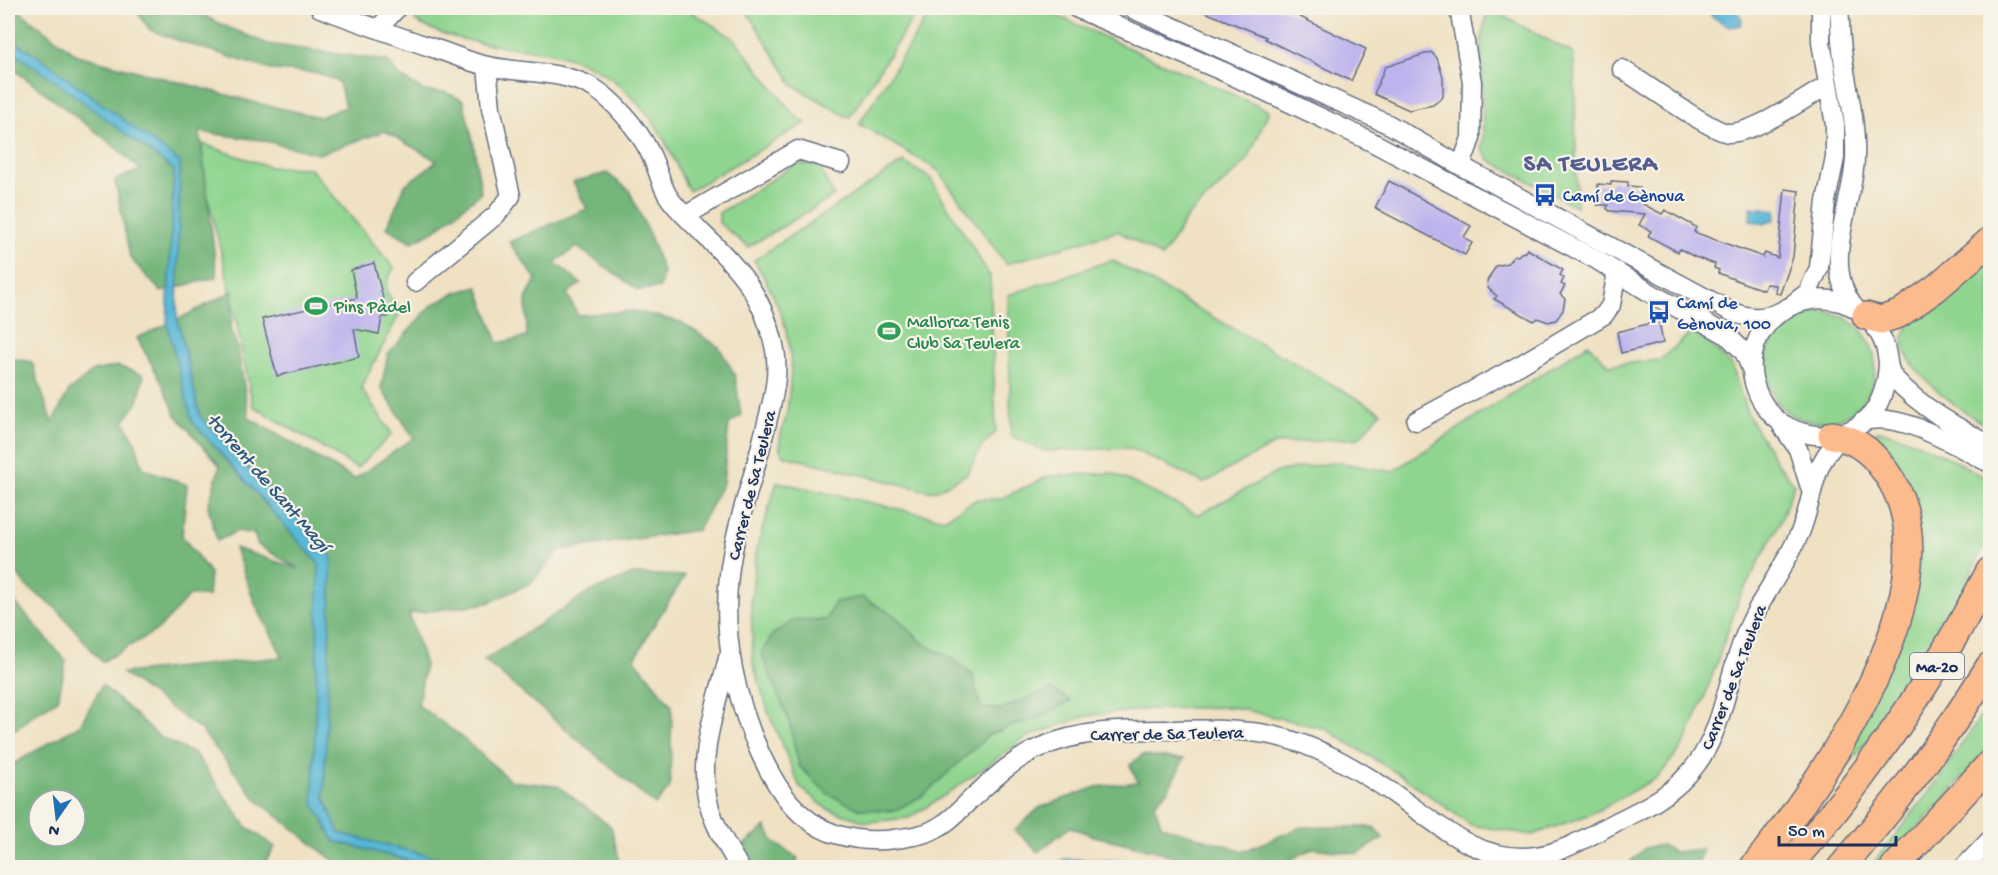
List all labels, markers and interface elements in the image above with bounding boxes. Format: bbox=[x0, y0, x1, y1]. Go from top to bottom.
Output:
district label: SA TEULERA bbox=[1524, 151, 1659, 180]
bus stop icon: Camí de Gènova bbox=[1532, 182, 1558, 208]
place label: Camí de Gènova bbox=[1563, 187, 1685, 208]
sports icon: Pins Pàdel bbox=[303, 293, 329, 319]
place label: Camí de Gènova, 100 bbox=[1677, 294, 1771, 336]
place label: Pins Pàdel bbox=[333, 298, 411, 319]
bus stop icon: Camí de Gènova, 100 bbox=[1646, 299, 1672, 325]
place label: Mallorca Tenis Club Sa Teulera bbox=[907, 313, 1021, 355]
sports icon: Mallorca Tenis Club Sa Teulera bbox=[876, 318, 902, 344]
street label: Carrer de Sa Teulera bbox=[725, 408, 782, 563]
water label: torrent de Sant Magí bbox=[201, 410, 336, 561]
street label: Carrer de Sa Teulera bbox=[1698, 602, 1773, 753]
road number: Ma-20 bbox=[1910, 653, 1964, 679]
street label: Carrer de Sa Teulera bbox=[1090, 724, 1245, 747]
north arrow bbox=[27, 788, 87, 848]
scale bar bbox=[1779, 809, 1896, 847]
text: N bbox=[46, 819, 62, 840]
text: 50 m bbox=[1788, 822, 1825, 843]

